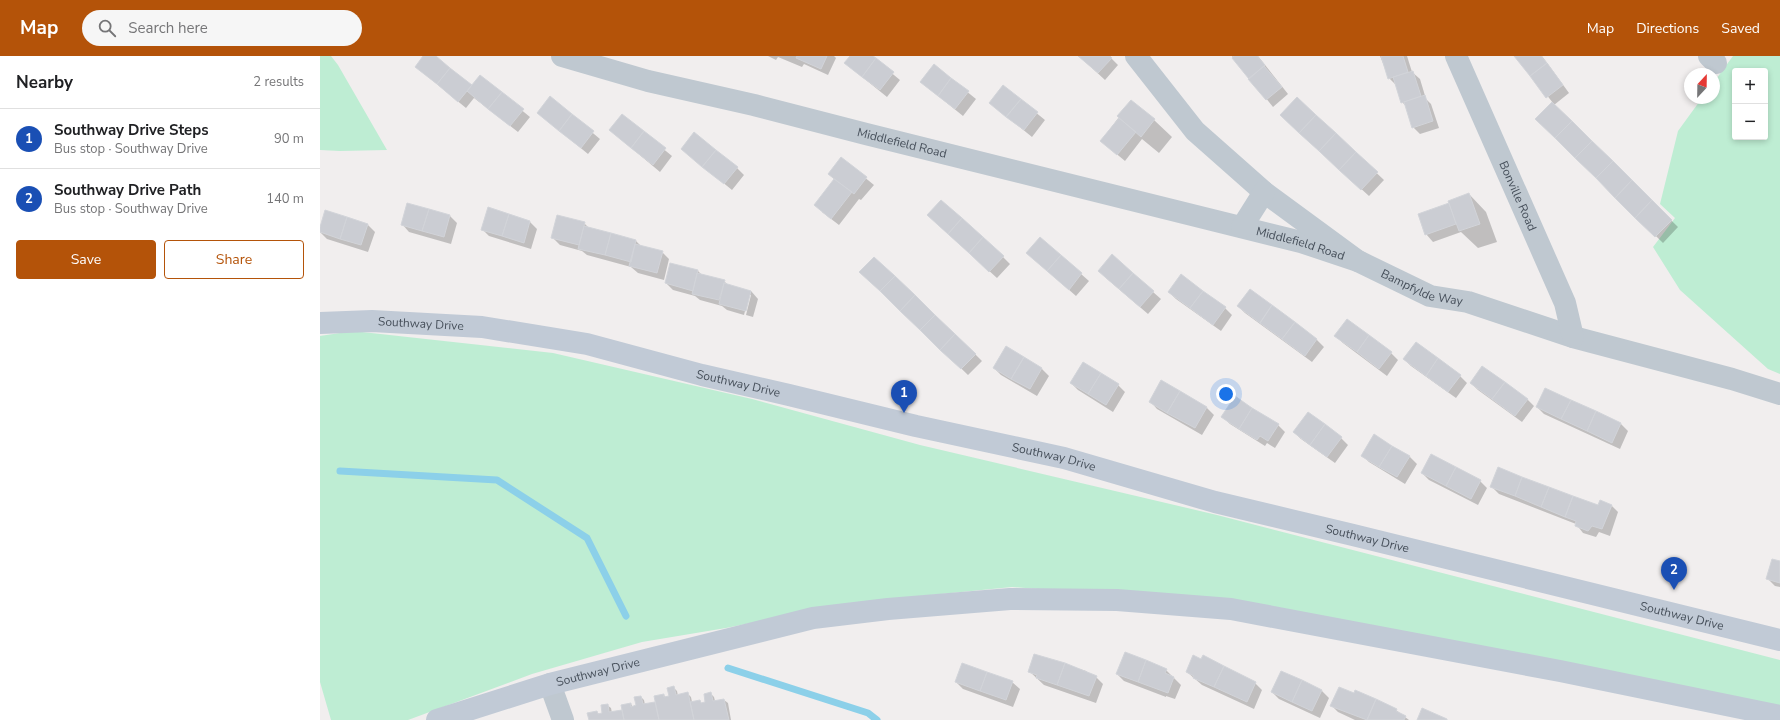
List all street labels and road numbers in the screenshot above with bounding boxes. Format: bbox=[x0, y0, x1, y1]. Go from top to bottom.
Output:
street label: Middlefield Road bbox=[856, 124, 948, 162]
street label: Bonville Road bbox=[1495, 158, 1540, 234]
street label: Middlefield Road bbox=[1254, 223, 1347, 264]
street label: Bampfylde Way bbox=[1378, 265, 1465, 309]
street label: Southway Drive bbox=[378, 313, 464, 334]
street label: Southway Drive bbox=[695, 366, 782, 401]
street label: Southway Drive bbox=[1011, 439, 1098, 475]
street label: Southway Drive bbox=[1324, 521, 1411, 557]
street label: Southway Drive bbox=[1638, 598, 1726, 634]
street label: Southway Drive bbox=[554, 654, 641, 690]

